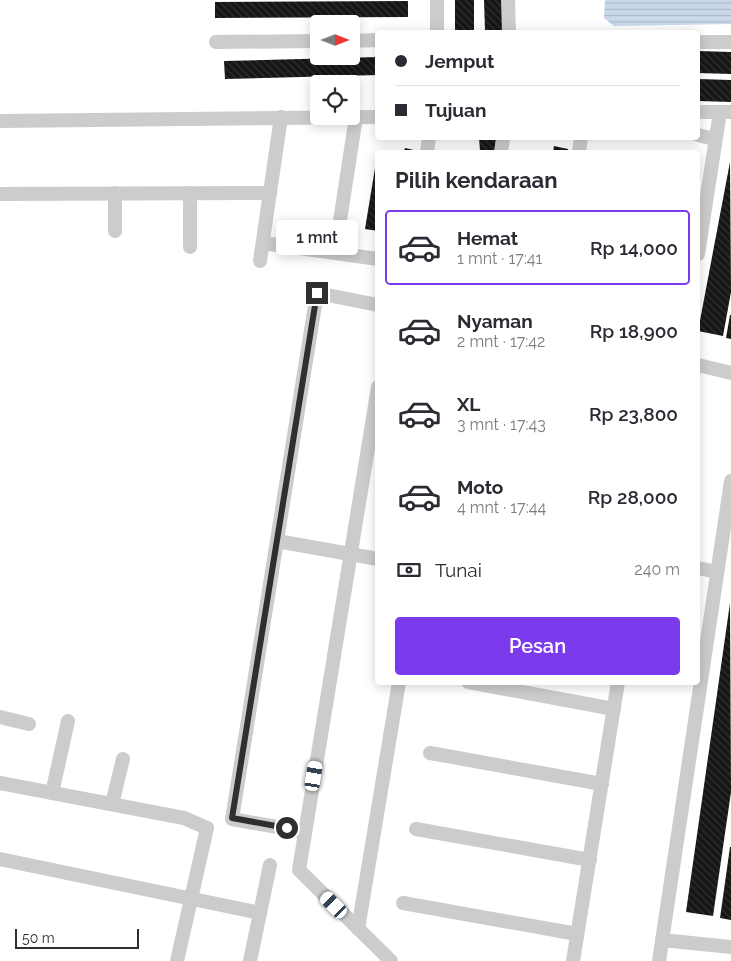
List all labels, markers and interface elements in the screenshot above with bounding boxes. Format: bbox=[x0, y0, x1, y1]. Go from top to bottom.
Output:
north arrow bbox=[310, 15, 360, 65]
map controls bbox=[310, 15, 360, 125]
text: Jemput bbox=[425, 50, 494, 72]
button: locate bbox=[310, 75, 360, 125]
text: Tujuan bbox=[425, 99, 486, 121]
text: Pilih kendaraan bbox=[395, 167, 557, 193]
callout: 1 mnt bbox=[276, 220, 358, 256]
icon: car bbox=[397, 225, 442, 270]
text: Hemat bbox=[457, 227, 518, 249]
text: 1 mnt bbox=[296, 228, 338, 247]
text: Rp 14,000 bbox=[590, 237, 678, 259]
text: 1 mnt · 17:41 bbox=[457, 249, 542, 268]
route end bbox=[306, 282, 328, 304]
icon: car bbox=[397, 308, 442, 353]
text: Nyaman bbox=[457, 310, 533, 332]
text: Rp 18,900 bbox=[590, 320, 678, 342]
text: 2 mnt · 17:42 bbox=[457, 332, 545, 351]
icon: car bbox=[397, 391, 442, 436]
text: XL bbox=[457, 393, 480, 415]
text: Rp 23,800 bbox=[589, 403, 678, 425]
text: 3 mnt · 17:43 bbox=[457, 415, 546, 434]
icon: car bbox=[397, 474, 442, 519]
text: Moto bbox=[457, 476, 503, 498]
text: Rp 28,000 bbox=[588, 486, 678, 508]
text: 4 mnt · 17:44 bbox=[457, 498, 546, 517]
icon: cash bbox=[395, 556, 423, 584]
text: Tunai bbox=[435, 559, 482, 581]
text: 240 m bbox=[634, 560, 680, 579]
button: Pesan bbox=[395, 617, 680, 675]
car bbox=[304, 760, 323, 792]
route start bbox=[276, 817, 298, 839]
car bbox=[318, 889, 349, 921]
scale bar bbox=[15, 926, 139, 949]
text: 50 m bbox=[22, 930, 55, 946]

